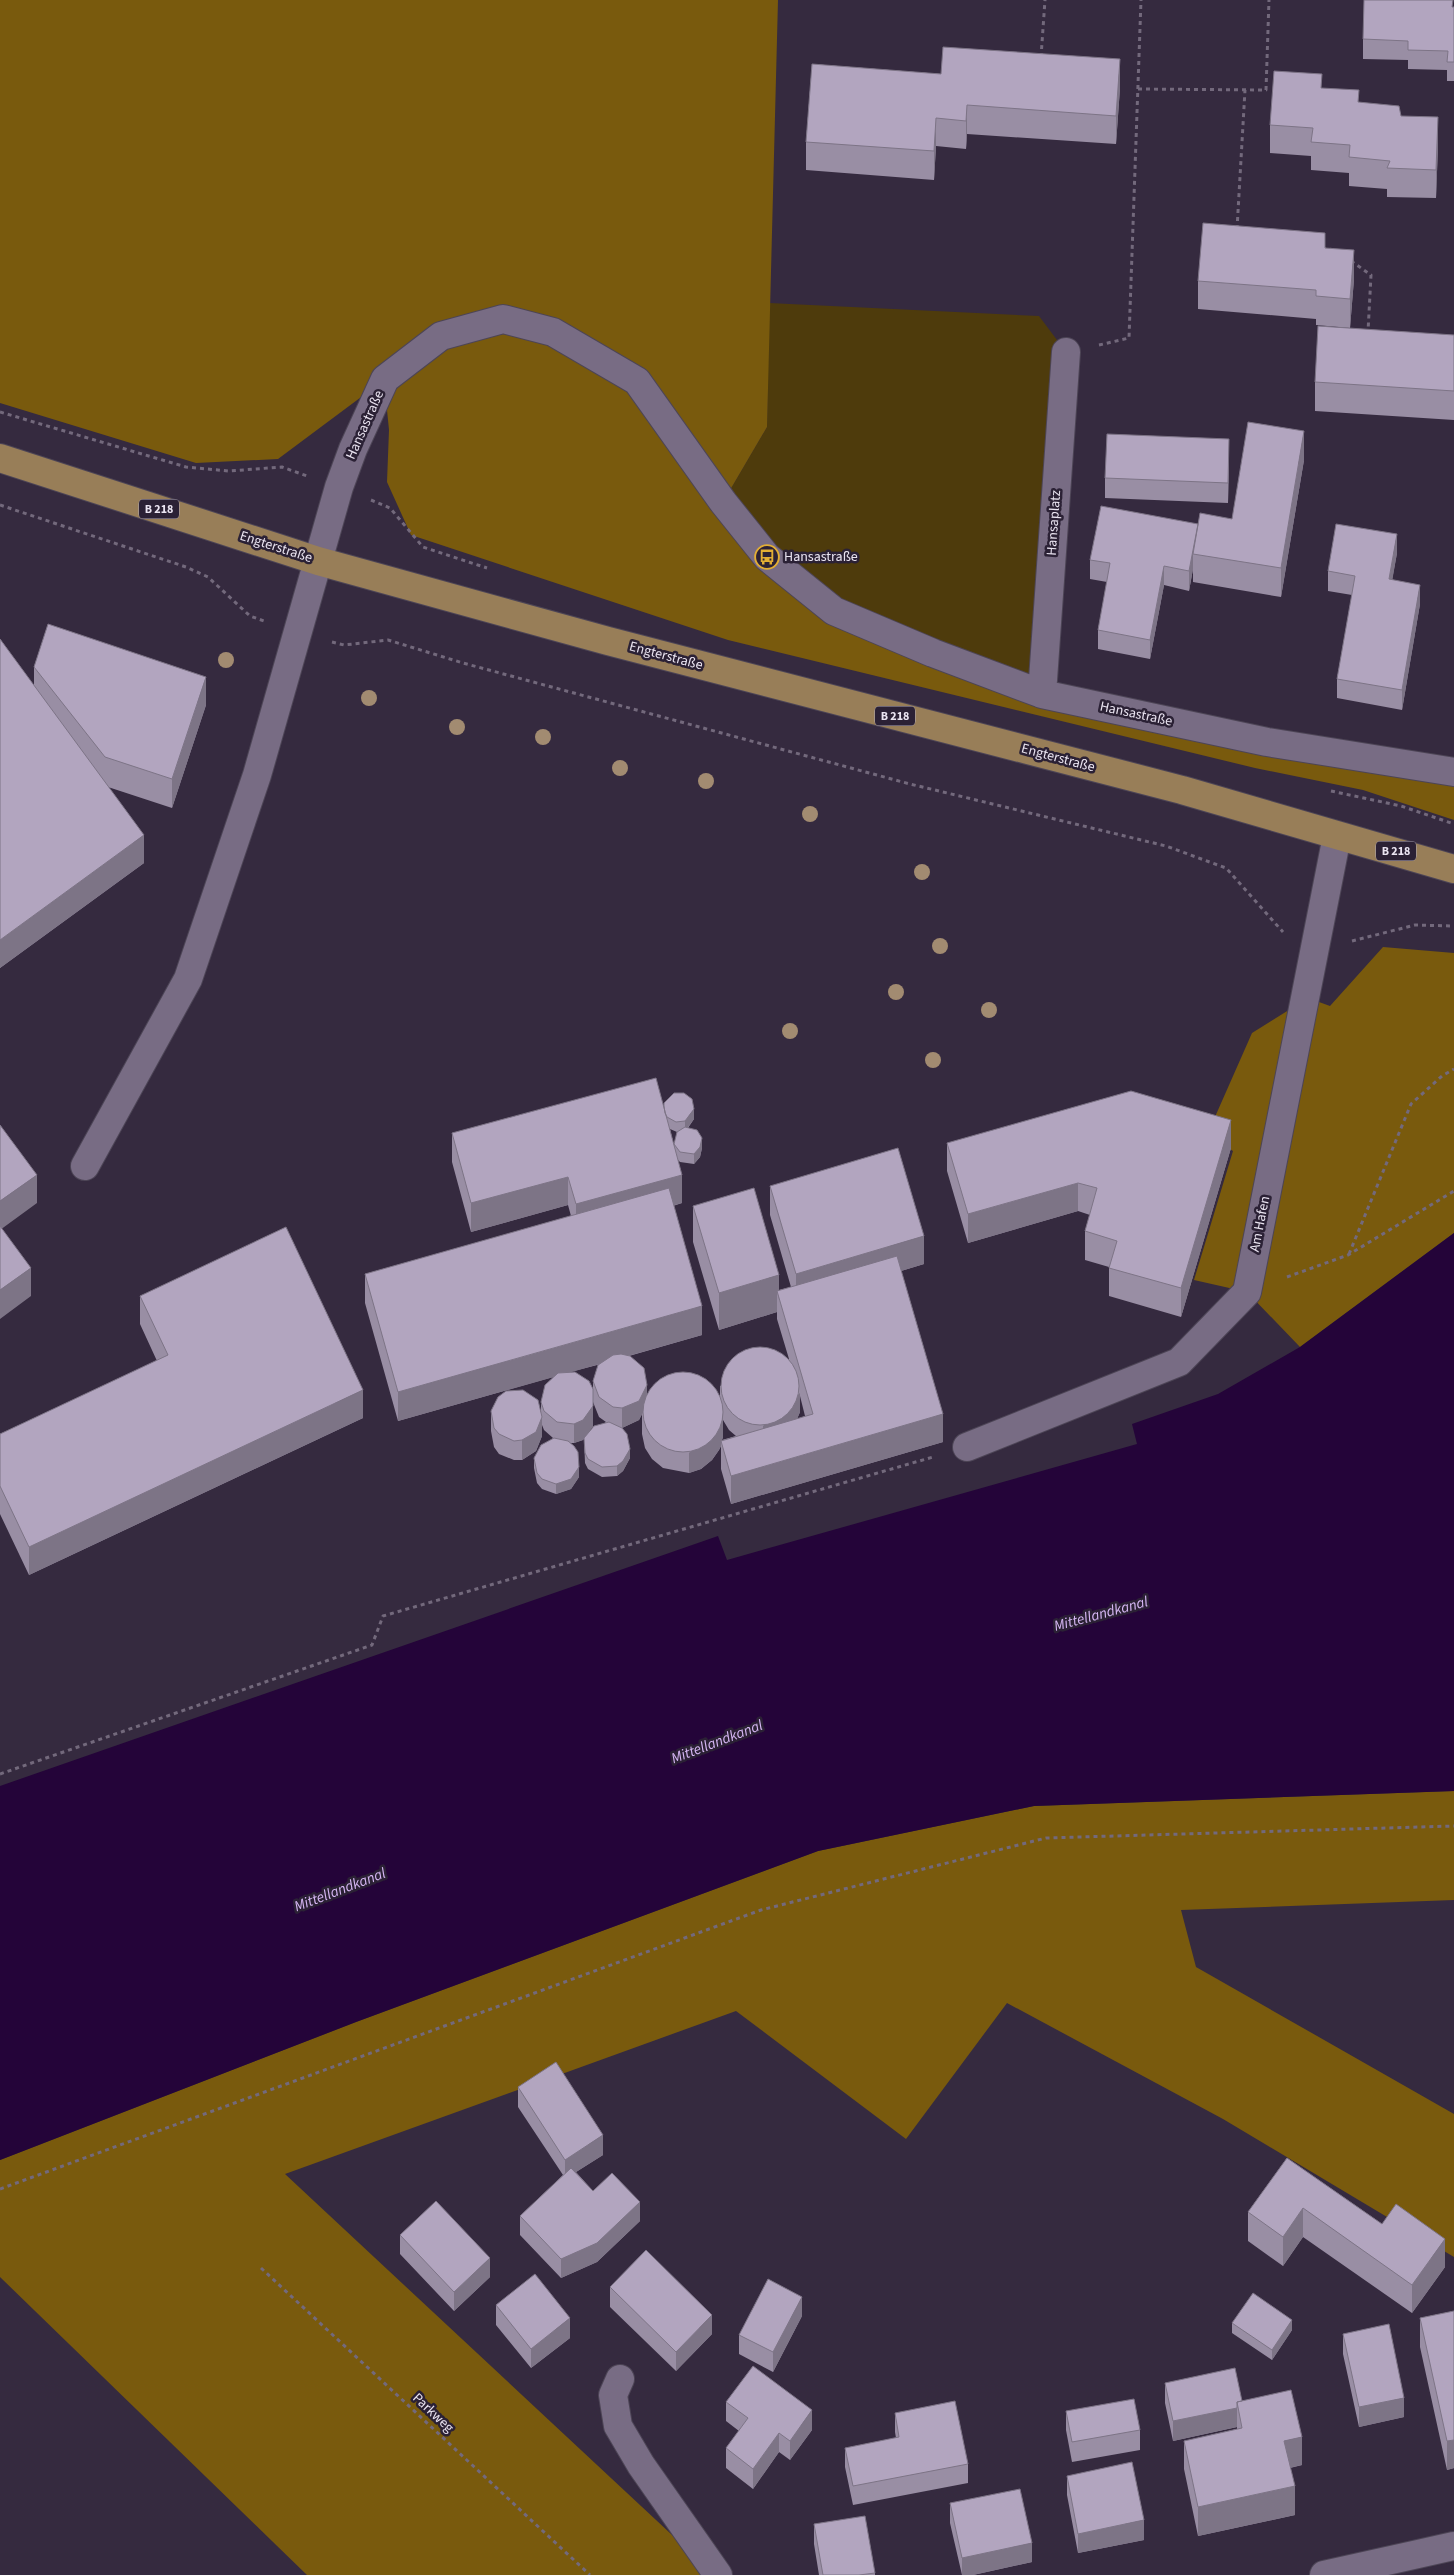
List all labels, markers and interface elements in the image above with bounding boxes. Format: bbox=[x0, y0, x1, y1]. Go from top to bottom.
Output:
street label: Hansastraße bbox=[341, 387, 389, 463]
street label: Hansaplatz bbox=[1042, 490, 1066, 556]
road number: B 218 bbox=[139, 499, 179, 518]
street label: Engterstraße bbox=[237, 526, 315, 568]
bus stop icon: Hansastraße bbox=[754, 544, 780, 570]
place label: Hansastraße bbox=[784, 547, 858, 567]
street label: Engterstraße bbox=[627, 637, 705, 675]
street label: Hansastraße bbox=[1098, 697, 1174, 731]
road number: B 218 bbox=[875, 706, 915, 726]
street label: Engterstraße bbox=[1019, 739, 1097, 777]
road number: B 218 bbox=[1376, 841, 1416, 860]
street label: Am Hafen bbox=[1245, 1194, 1275, 1254]
water label: Mittellandkanal bbox=[1052, 1591, 1151, 1637]
water label: Mittellandkanal bbox=[668, 1715, 766, 1769]
water label: Mittellandkanal bbox=[291, 1863, 389, 1917]
street label: Parkweg bbox=[408, 2389, 458, 2437]

